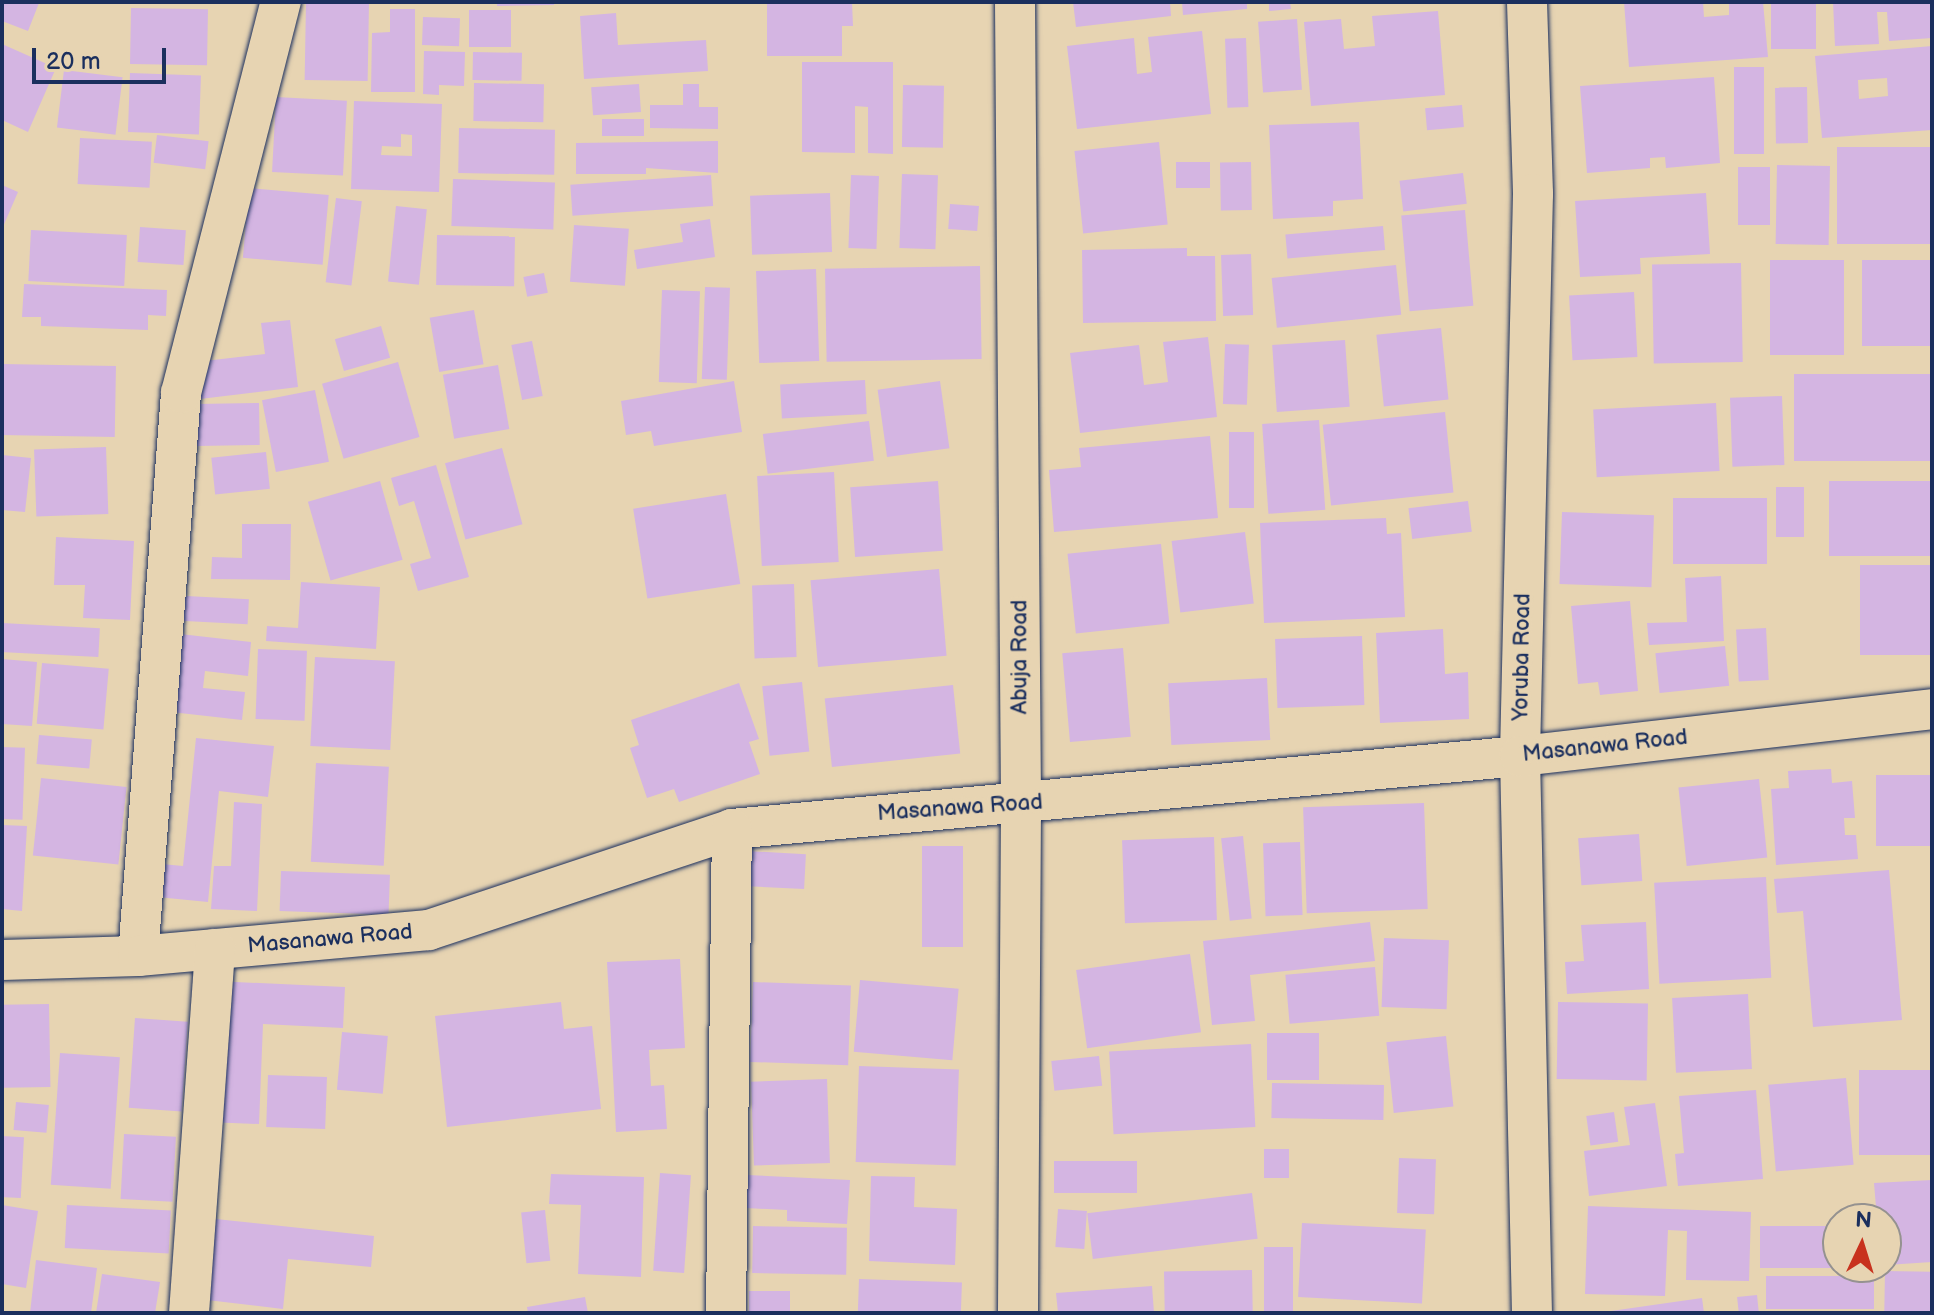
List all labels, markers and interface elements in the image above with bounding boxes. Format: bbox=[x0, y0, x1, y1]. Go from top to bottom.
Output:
scale bar bbox=[36, 32, 170, 82]
text: 20 m bbox=[46, 47, 101, 76]
street label: Yoruba Road bbox=[1508, 593, 1536, 721]
street label: Abuja Road bbox=[1007, 600, 1033, 714]
street label: Masanawa Road bbox=[1521, 724, 1689, 768]
street label: Masanawa Road bbox=[876, 789, 1044, 827]
street label: Masanawa Road bbox=[246, 919, 414, 959]
north arrow bbox=[1822, 1203, 1902, 1283]
text: N bbox=[1854, 1207, 1873, 1235]

